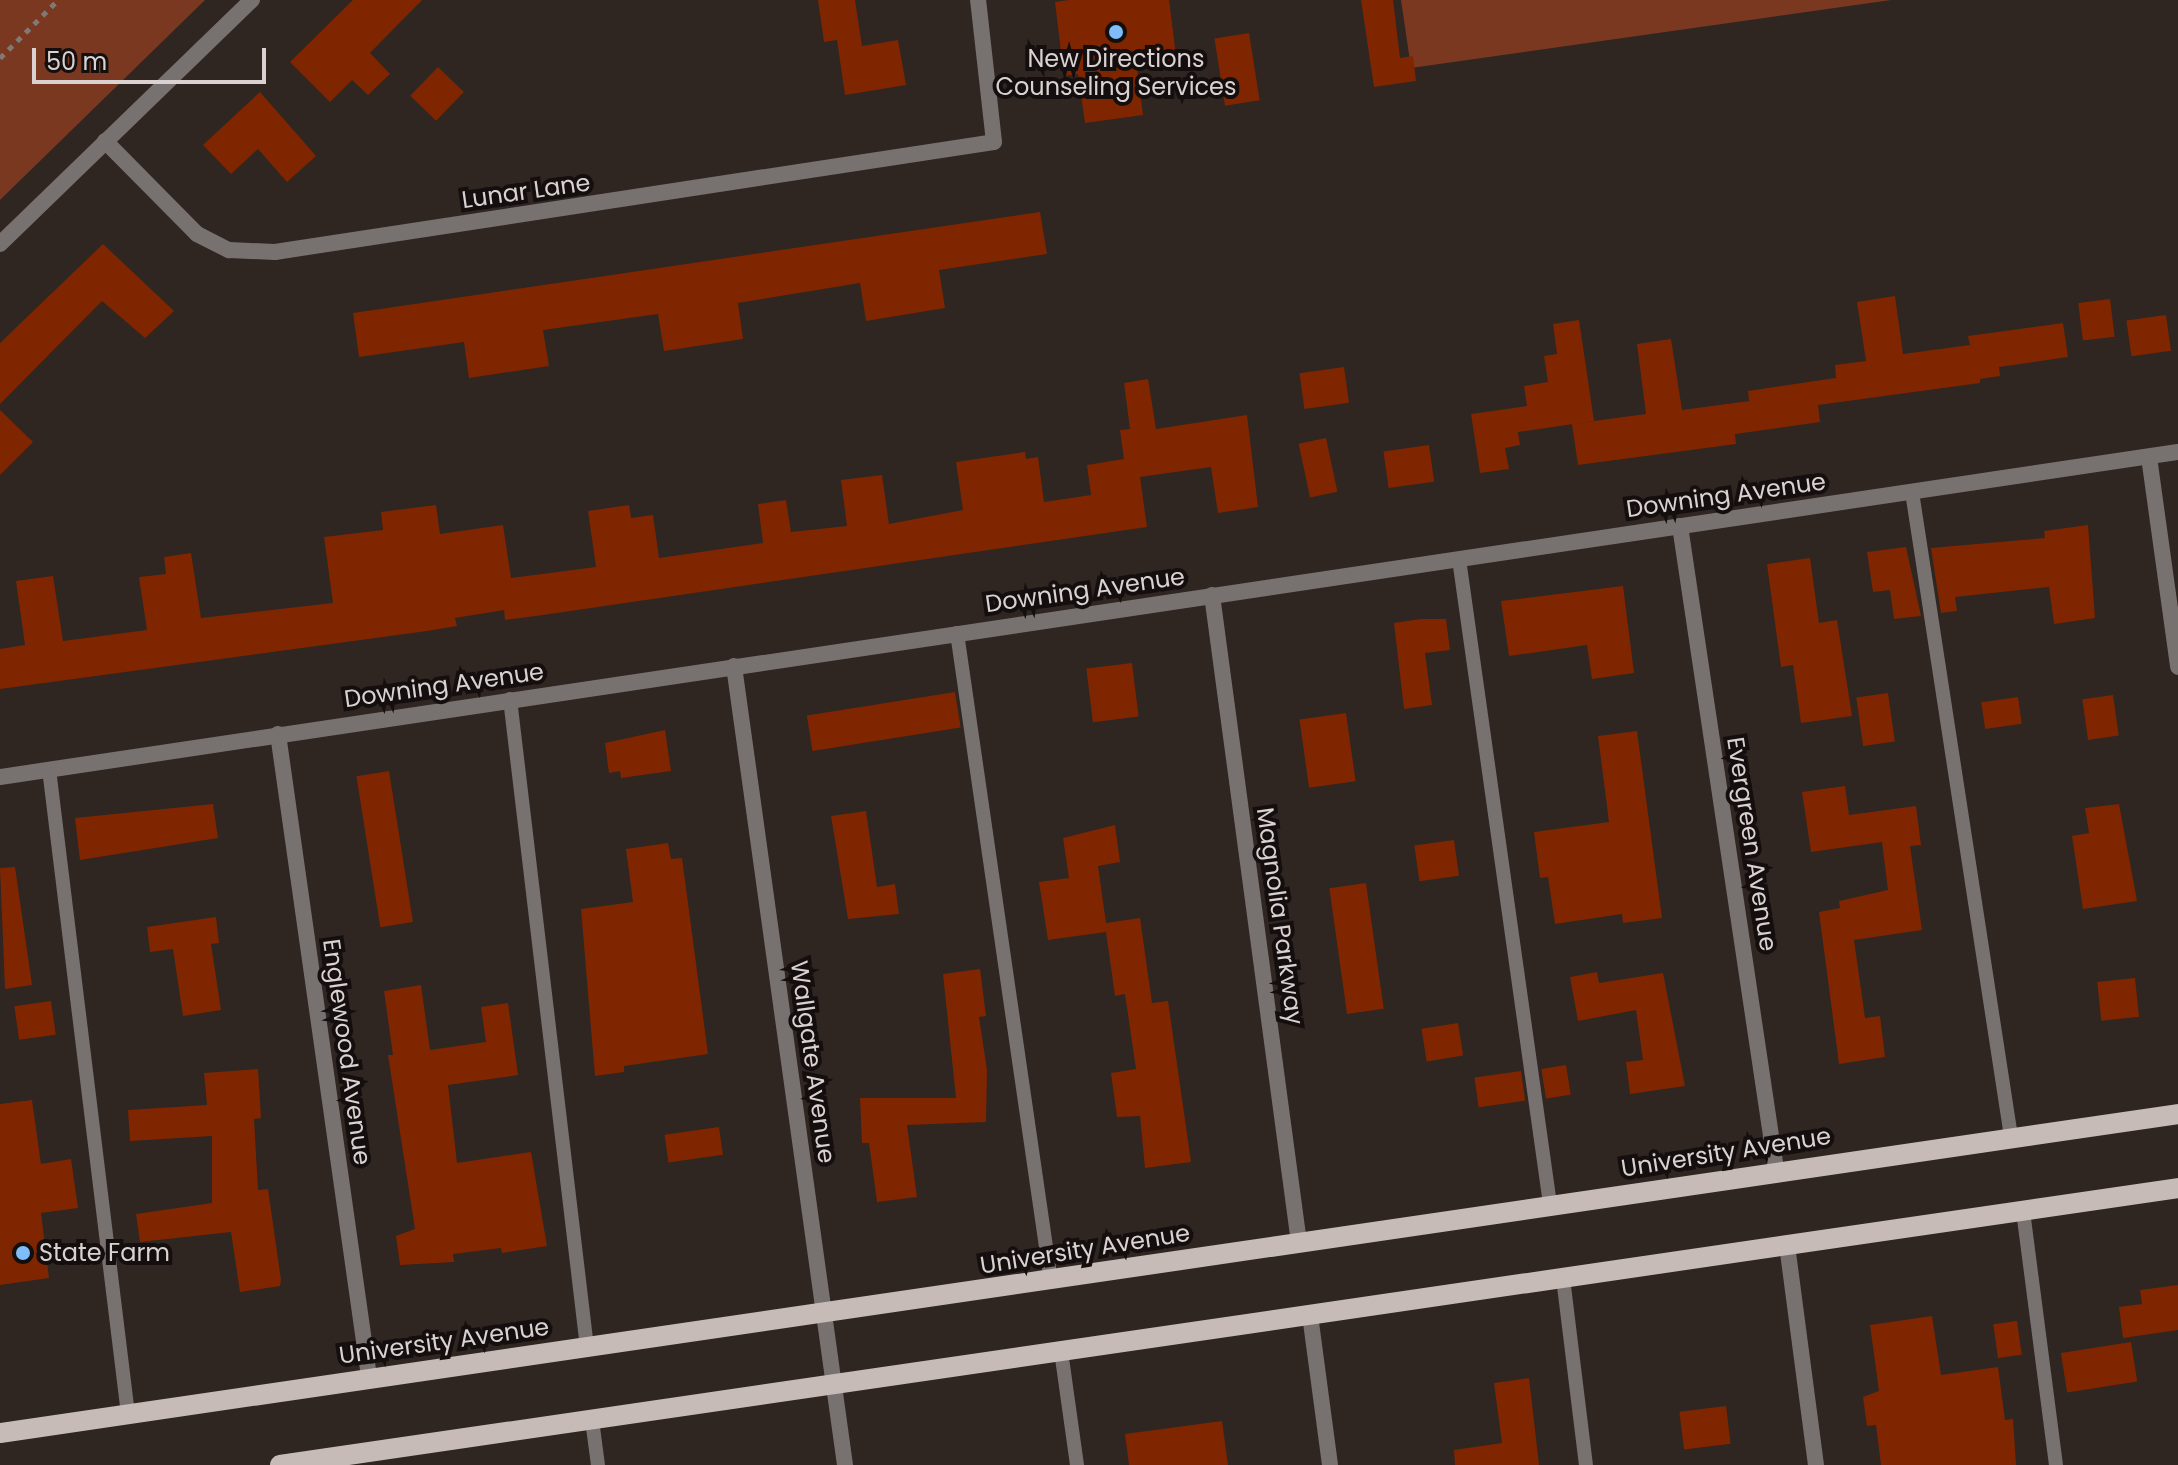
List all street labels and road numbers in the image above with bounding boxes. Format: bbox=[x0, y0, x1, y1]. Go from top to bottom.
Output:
street label: Lunar Lane bbox=[460, 168, 592, 214]
street label: Downing Avenue bbox=[1624, 467, 1828, 523]
street label: Downing Avenue bbox=[983, 562, 1187, 618]
street label: Downing Avenue bbox=[342, 657, 546, 713]
street label: Evergreen Avenue bbox=[1721, 735, 1783, 953]
street label: Magnolia Parkway bbox=[1250, 806, 1310, 1026]
street label: Englewood Avenue bbox=[317, 937, 377, 1167]
street label: Wallgate Avenue bbox=[785, 959, 841, 1165]
street label: University Avenue bbox=[1619, 1121, 1833, 1183]
street label: University Avenue bbox=[978, 1218, 1192, 1280]
street label: University Avenue bbox=[337, 1312, 551, 1370]

